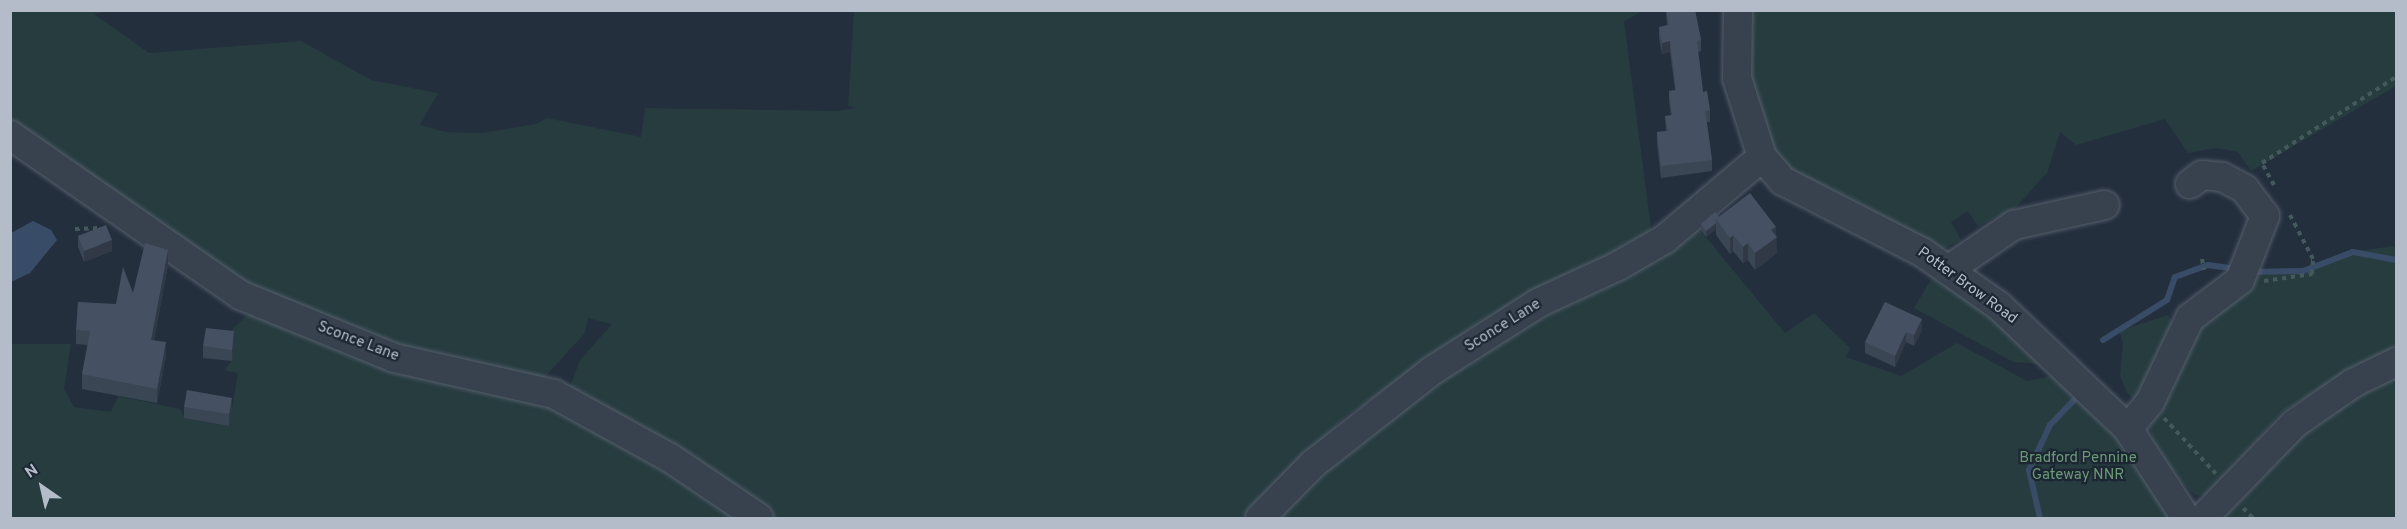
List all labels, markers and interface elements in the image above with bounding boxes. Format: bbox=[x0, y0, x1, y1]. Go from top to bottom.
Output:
street label: Potter Brow Road bbox=[1914, 244, 2020, 328]
street label: Sconce Lane bbox=[1462, 296, 1544, 356]
street label: Sconce Lane bbox=[315, 318, 401, 366]
park label: Bradford Pennine Gateway NNR bbox=[2019, 449, 2137, 484]
north arrow bbox=[12, 457, 72, 517]
text: N bbox=[22, 461, 42, 484]

